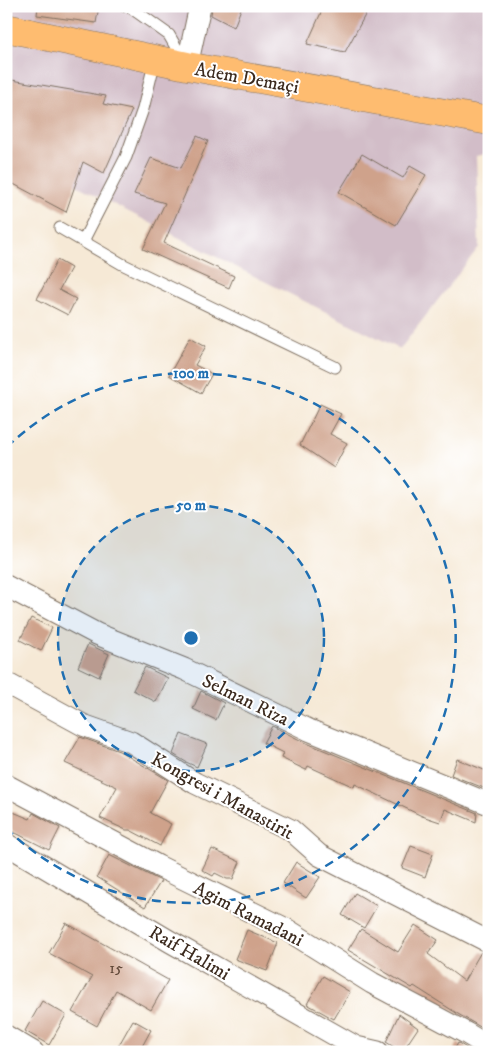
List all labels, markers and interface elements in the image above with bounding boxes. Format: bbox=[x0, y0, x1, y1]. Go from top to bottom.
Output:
street label: Adem Demaçi bbox=[193, 58, 301, 99]
text: 100 m bbox=[173, 364, 210, 383]
text: 50 m bbox=[175, 496, 207, 515]
centre of rings bbox=[182, 629, 200, 647]
street label: Selman Riza bbox=[198, 669, 293, 731]
street label: Kongresi i Manastirit bbox=[147, 748, 298, 845]
street label: Agim Ramadani bbox=[190, 877, 307, 952]
street label: Raif Halimi bbox=[145, 921, 234, 986]
house number: 15 bbox=[109, 958, 123, 978]

